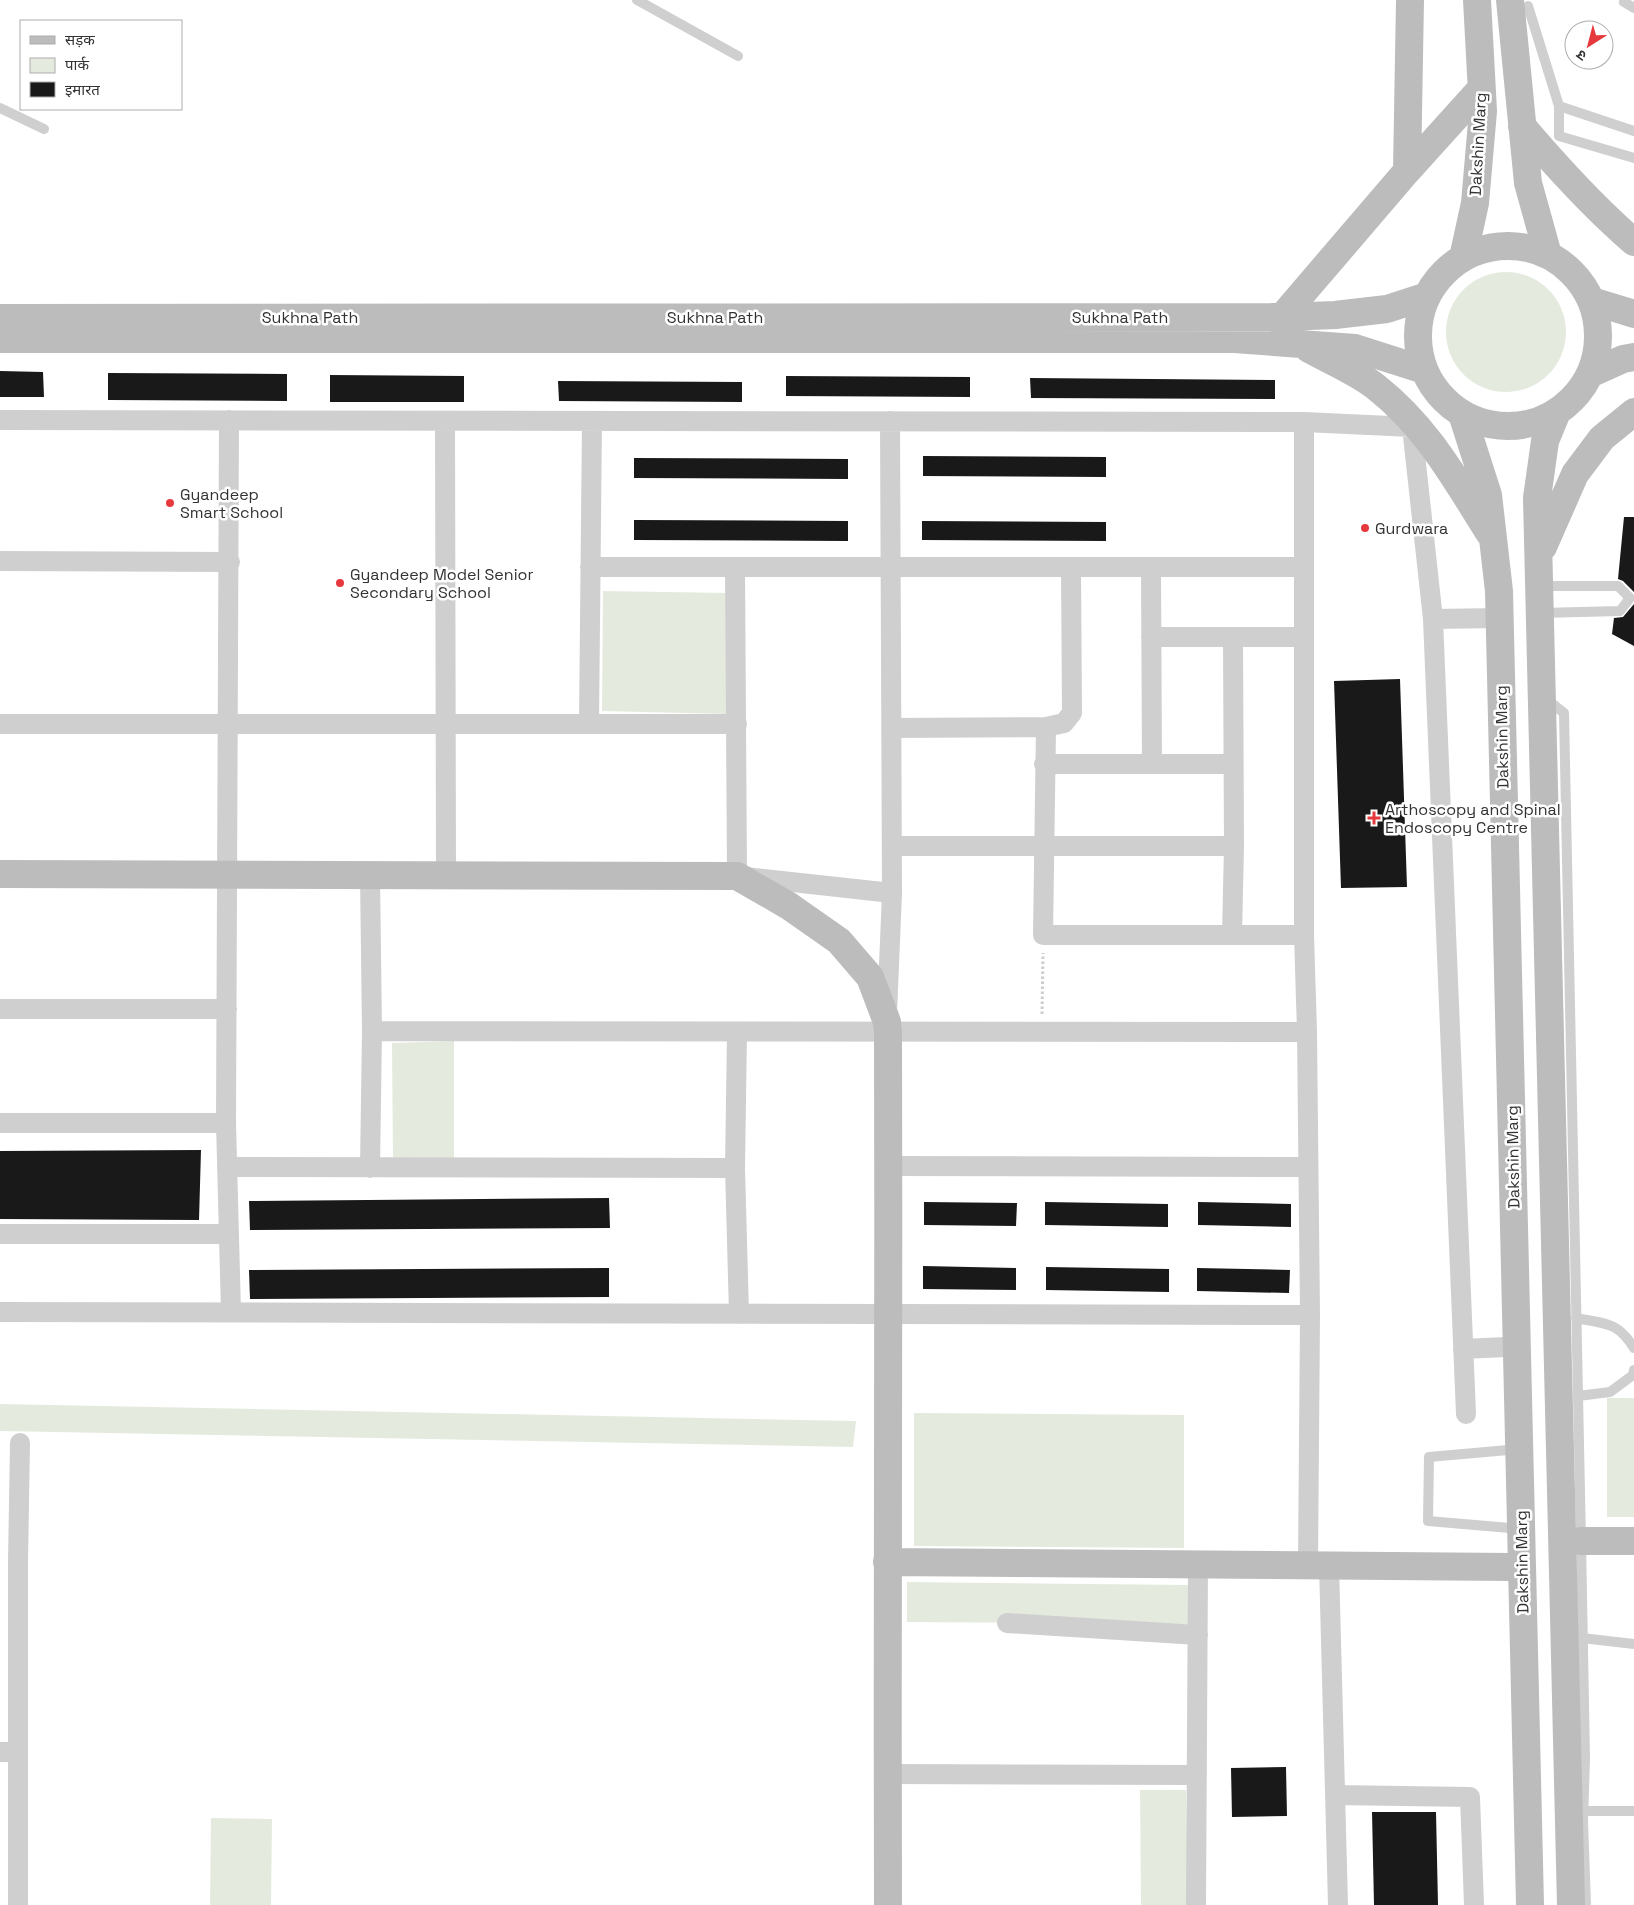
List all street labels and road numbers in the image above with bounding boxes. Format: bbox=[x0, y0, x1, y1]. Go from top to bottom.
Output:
street label: Dakshin Marg bbox=[1465, 92, 1491, 196]
street label: Sukhna Path bbox=[262, 307, 358, 328]
street label: Sukhna Path bbox=[667, 307, 763, 328]
street label: Sukhna Path bbox=[1072, 307, 1168, 328]
street label: Dakshin Marg bbox=[1491, 685, 1513, 789]
street label: Dakshin Marg bbox=[1502, 1105, 1524, 1209]
street label: Dakshin Marg bbox=[1511, 1510, 1533, 1614]

